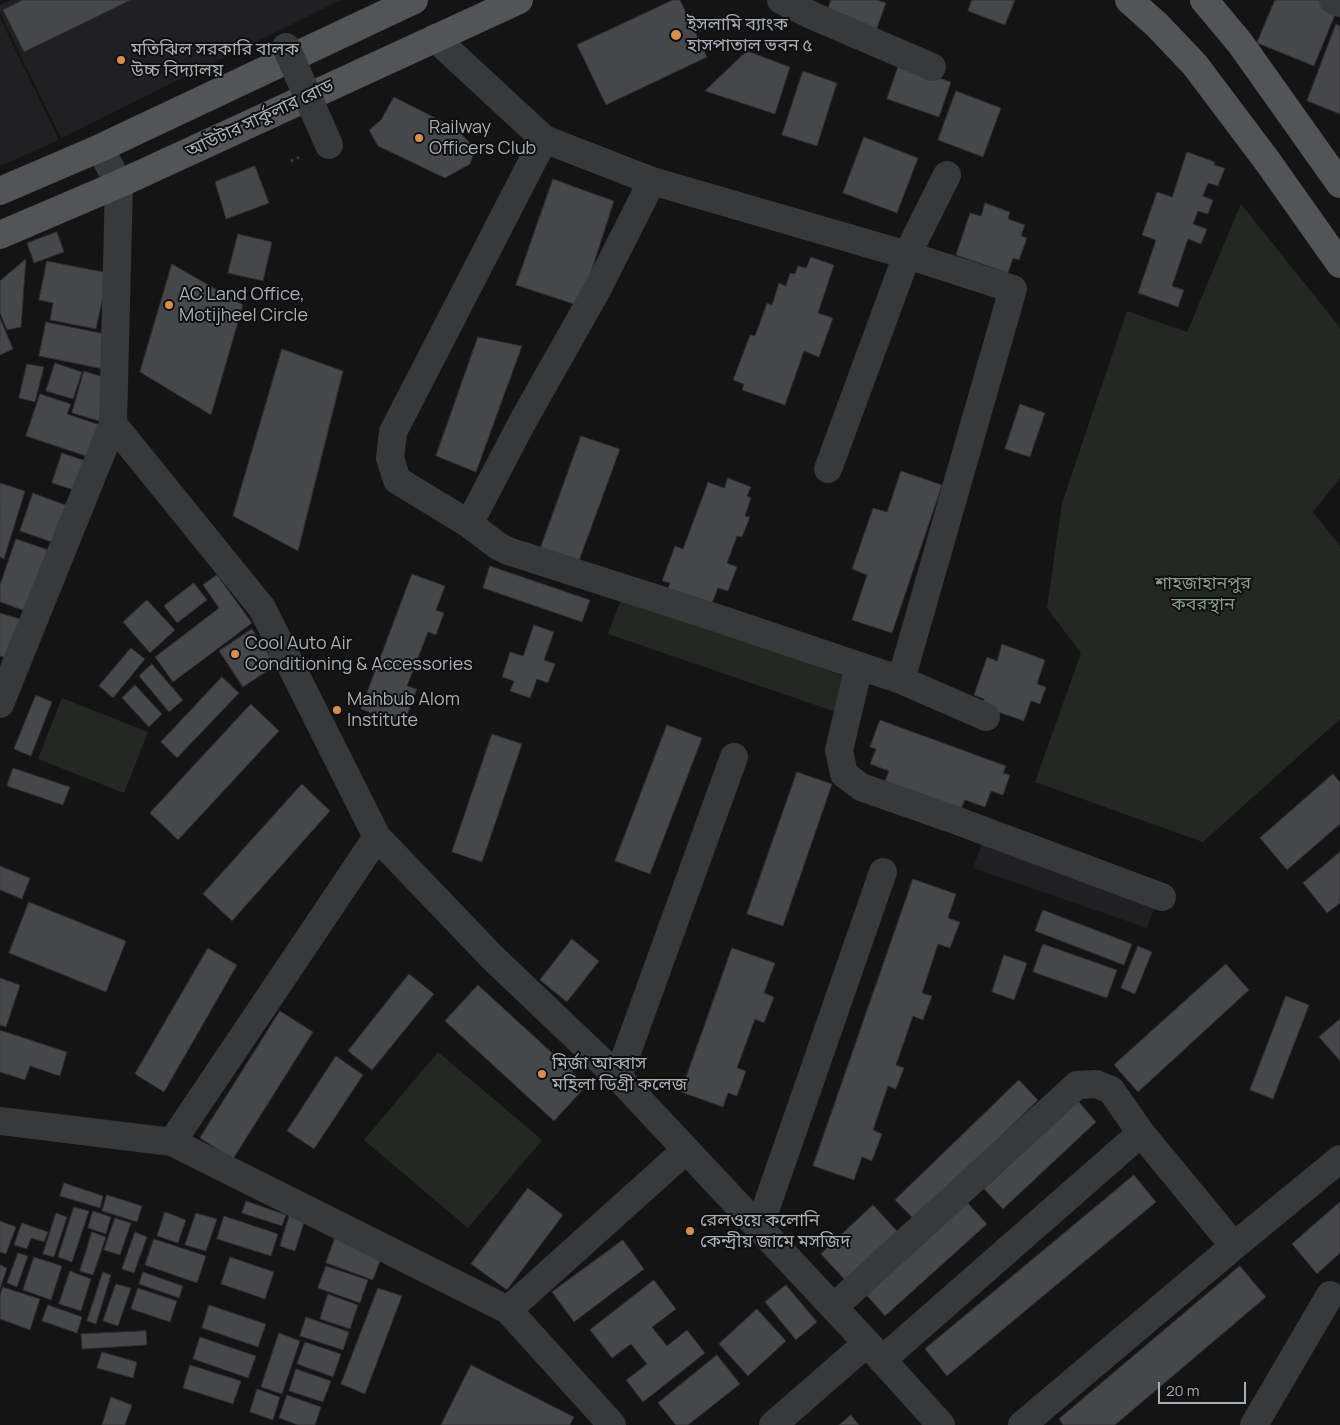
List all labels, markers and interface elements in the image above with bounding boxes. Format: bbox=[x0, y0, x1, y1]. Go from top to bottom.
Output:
place label: ইসলামি ব্যাংক হাসপাতাল ভবন ৫ bbox=[687, 14, 813, 56]
marker: ইসলামি ব্যাংক হাসপাতাল ভবন ৫ bbox=[669, 28, 683, 42]
place label: মতিঝিল সরকারি বালক উচ্চ বিদ্যালয় bbox=[131, 39, 299, 82]
marker: মতিঝিল সরকারি বালক উচ্চ বিদ্যালয় bbox=[115, 54, 127, 66]
street label: আউটার সার্কুলার রোড bbox=[183, 75, 337, 163]
place label: Railway Officers Club bbox=[429, 117, 536, 160]
marker: Railway Officers Club bbox=[413, 132, 425, 144]
place label: AC Land Office, Motijheel Circle bbox=[179, 284, 308, 326]
marker: AC Land Office, Motijheel Circle bbox=[163, 299, 175, 311]
park label: শাহজাহানপুর কবরস্থান bbox=[1155, 573, 1251, 616]
place label: Cool Auto Air Conditioning & Accessories bbox=[245, 633, 473, 676]
marker: Cool Auto Air Conditioning & Accessories bbox=[229, 648, 241, 660]
place label: Mahbub Alom Institute bbox=[347, 689, 460, 732]
marker: Mahbub Alom Institute bbox=[331, 704, 343, 716]
place label: মির্জা আব্বাস মহিলা ডিগ্রী কলেজ bbox=[552, 1053, 687, 1096]
marker: মির্জা আব্বাস মহিলা ডিগ্রী কলেজ bbox=[536, 1068, 548, 1080]
place label: রেলওয়ে কলোনি কেন্দ্রীয় জামে মসজিদ bbox=[700, 1210, 850, 1252]
marker: রেলওয়ে কলোনি কেন্দ্রীয় জামে মসজিদ bbox=[684, 1225, 696, 1237]
scale bar bbox=[1160, 1372, 1248, 1404]
text: 20 m bbox=[1166, 1380, 1199, 1401]

